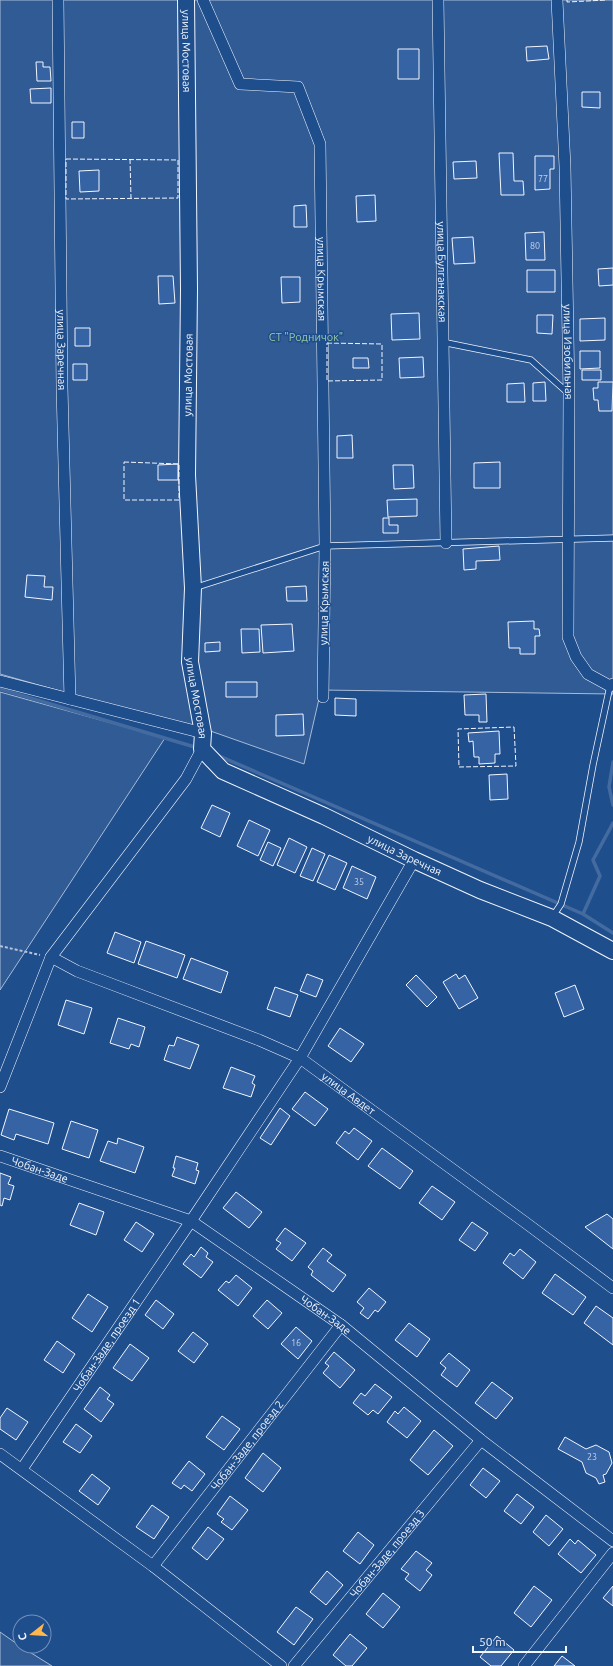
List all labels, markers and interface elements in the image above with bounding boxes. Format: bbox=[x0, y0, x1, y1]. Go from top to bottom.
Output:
street label: улица Мостовая bbox=[180, 9, 193, 93]
house number: 77 bbox=[538, 174, 548, 184]
street label: улица Булганакская bbox=[435, 221, 449, 323]
street label: улица Крымская bbox=[315, 237, 328, 321]
house number: 80 bbox=[530, 241, 540, 251]
street label: улица Изобильная bbox=[561, 304, 575, 399]
street label: улица Заречная bbox=[55, 310, 68, 391]
park label: СТ "Родничок" bbox=[269, 331, 343, 343]
street label: улица Мостовая bbox=[181, 333, 195, 417]
street label: улица Крымская bbox=[317, 561, 331, 645]
street label: улица Мостовая bbox=[184, 657, 209, 739]
street label: улица Заречная bbox=[366, 832, 444, 878]
house number: 35 bbox=[354, 877, 364, 887]
street label: улица Авдет bbox=[319, 1070, 378, 1117]
street label: Чобан-Заде bbox=[10, 1154, 70, 1185]
street label: Чобан-Заде bbox=[298, 1293, 354, 1337]
street label: Чобан-Заде, проезд 1 bbox=[70, 1296, 142, 1394]
house number: 16 bbox=[291, 1338, 301, 1348]
street label: Чобан-Заде, проезд 2 bbox=[208, 1398, 286, 1493]
house number: 23 bbox=[587, 1452, 597, 1462]
street label: Чобан-Заде, проезд 3 bbox=[347, 1507, 427, 1600]
north arrow bbox=[12, 1614, 52, 1654]
scale bar bbox=[473, 1628, 566, 1654]
text: С bbox=[16, 1632, 29, 1642]
text: 50 m bbox=[479, 1635, 506, 1648]

